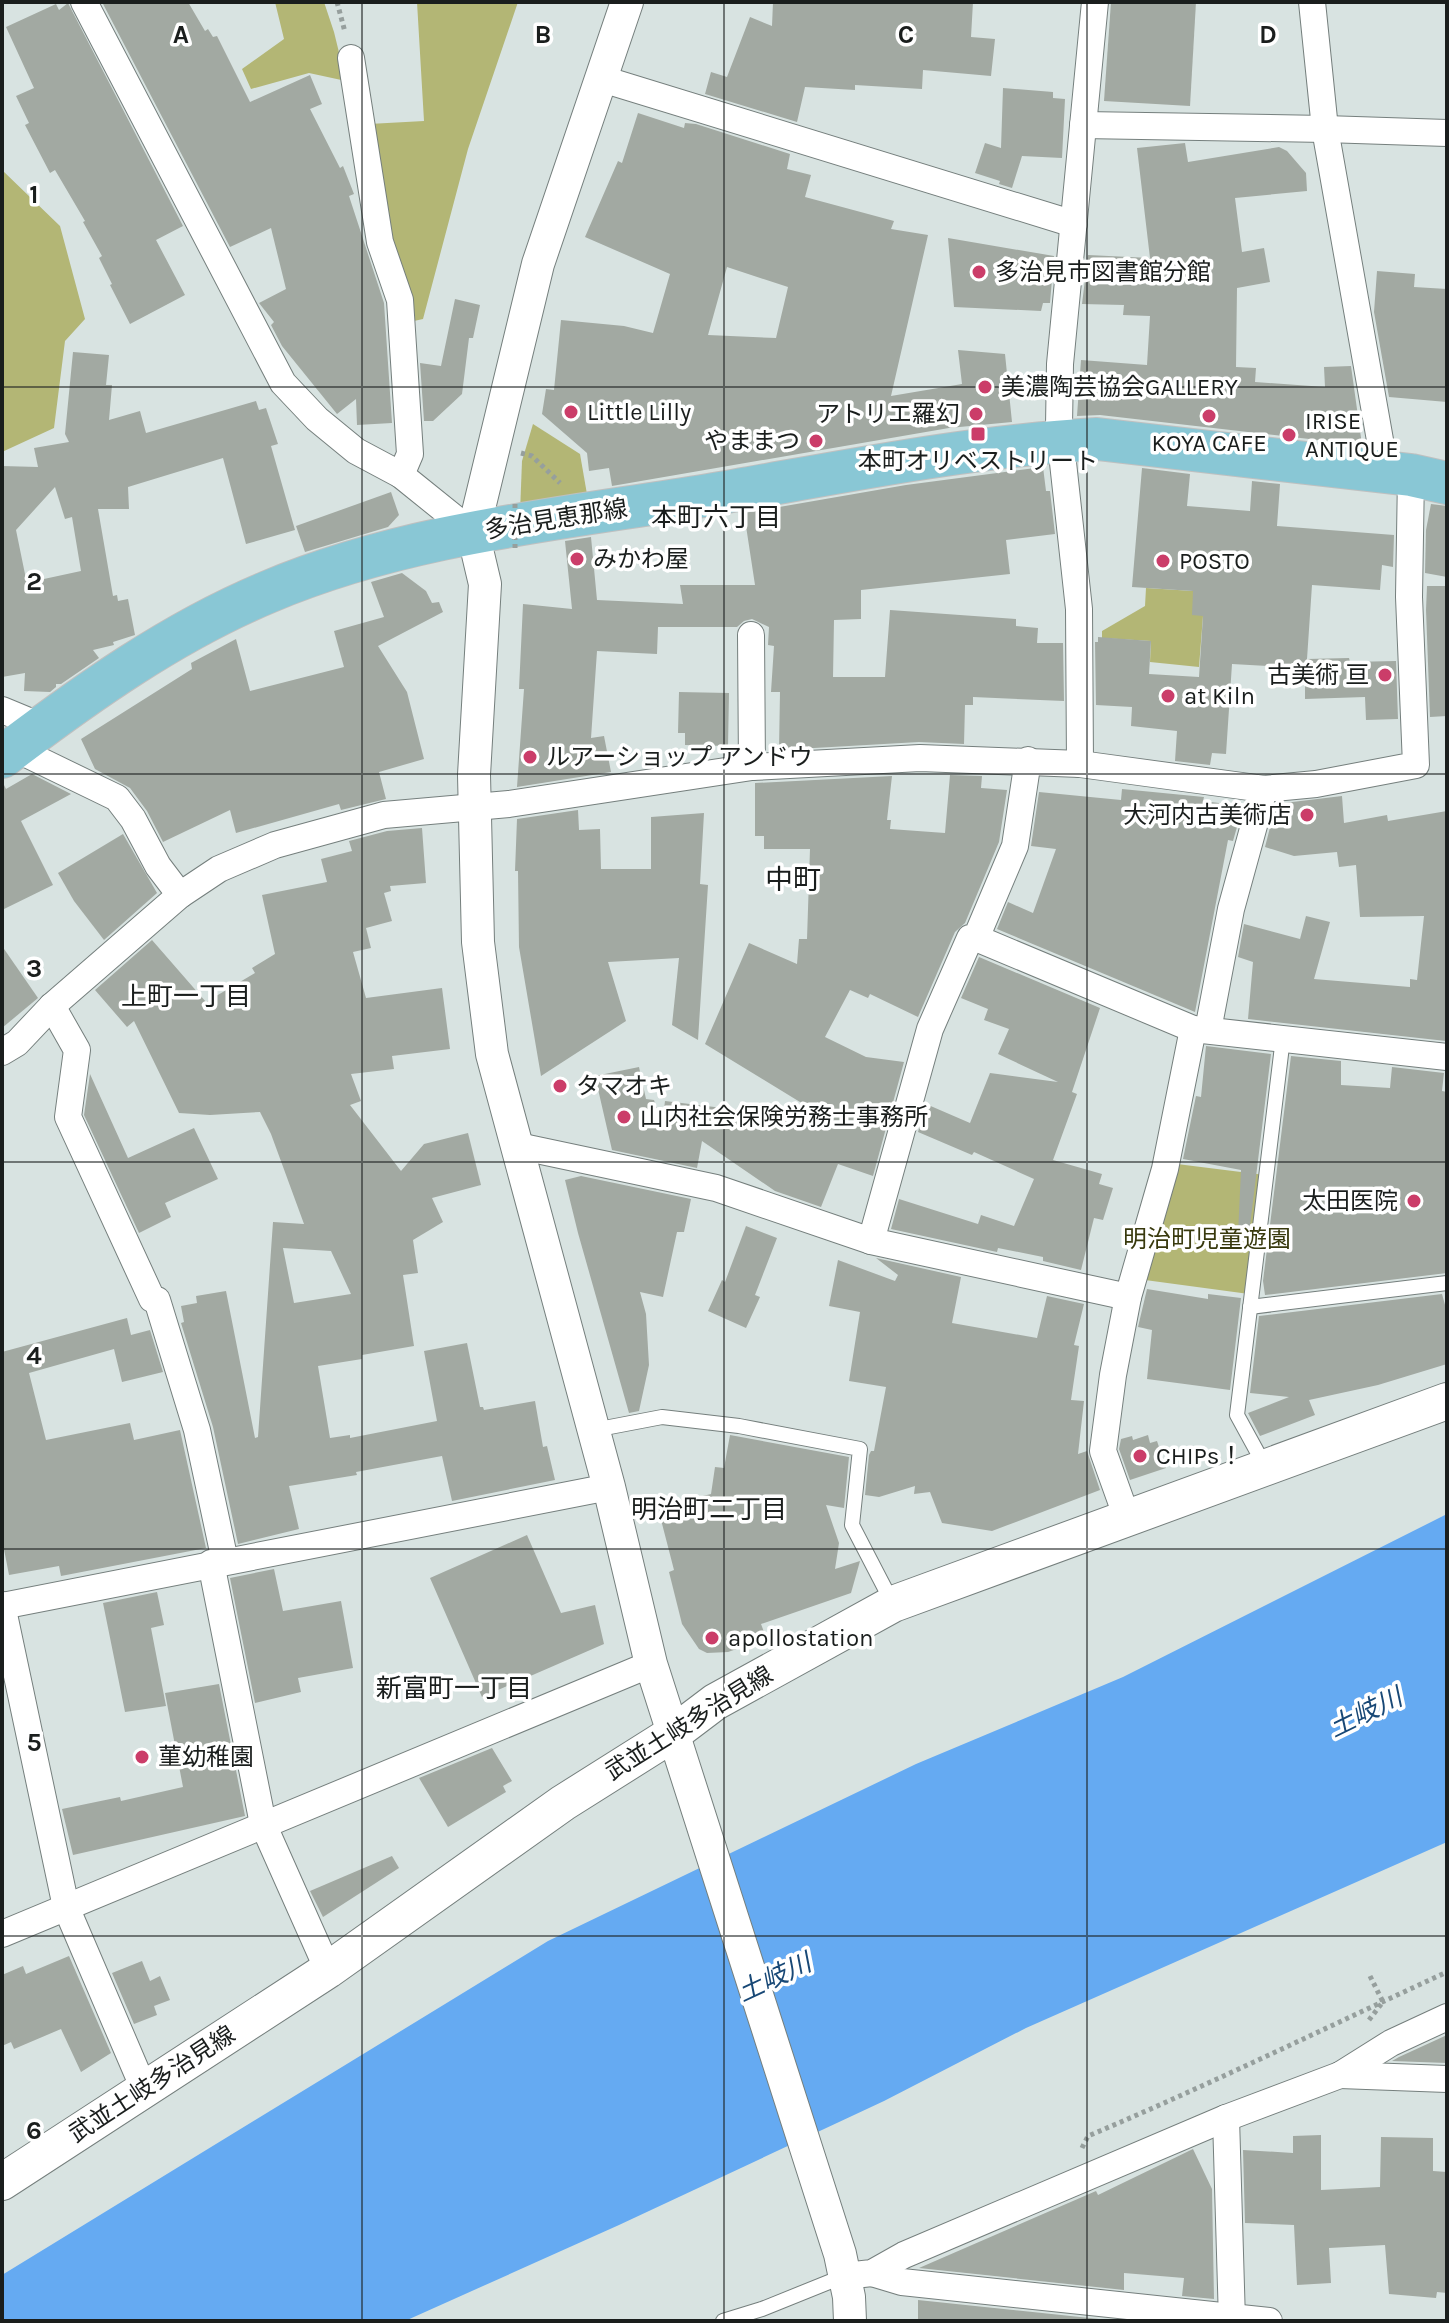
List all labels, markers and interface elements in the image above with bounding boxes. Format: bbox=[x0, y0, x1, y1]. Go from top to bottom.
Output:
text: A bbox=[173, 19, 189, 50]
text: B bbox=[535, 19, 551, 50]
text: C bbox=[898, 19, 914, 50]
text: D bbox=[1259, 19, 1277, 50]
text: 1 bbox=[29, 179, 39, 210]
place label: 多治見市図書館分館 bbox=[995, 258, 1211, 286]
marker: 多治見市図書館分館 bbox=[970, 263, 988, 281]
place label: 美濃陶芸協会GALLERY bbox=[1001, 373, 1238, 401]
marker: 美濃陶芸協会GALLERY bbox=[976, 378, 994, 396]
place label: Little Lilly bbox=[587, 398, 691, 426]
place label: アトリエ羅幻 bbox=[816, 400, 960, 428]
marker: Little Lilly bbox=[562, 403, 580, 421]
marker: アトリエ羅幻 bbox=[967, 405, 985, 423]
marker: KOYA CAFE bbox=[1200, 407, 1218, 425]
place label: IRISE ANTIQUE bbox=[1305, 407, 1399, 463]
marker: 本町オリベストリート bbox=[969, 425, 987, 443]
marker: IRISE ANTIQUE bbox=[1280, 426, 1298, 444]
place label: やままつ bbox=[704, 427, 800, 455]
place label: KOYA CAFE bbox=[1151, 429, 1267, 457]
marker: やままつ bbox=[807, 432, 825, 450]
place label: 本町オリベストリート bbox=[858, 447, 1098, 475]
street label: 多治見恵那線 bbox=[483, 494, 629, 544]
district label: 本町六丁目 bbox=[651, 502, 781, 533]
place label: みかわ屋 bbox=[593, 545, 689, 573]
place label: POSTO bbox=[1179, 547, 1250, 575]
marker: みかわ屋 bbox=[568, 550, 586, 568]
marker: POSTO bbox=[1154, 552, 1172, 570]
text: 2 bbox=[26, 566, 42, 597]
place label: 古美術 亘 bbox=[1267, 661, 1369, 689]
marker: 古美術 亘 bbox=[1376, 666, 1394, 684]
place label: at Kiln bbox=[1184, 682, 1255, 710]
marker: at Kiln bbox=[1159, 687, 1177, 705]
place label: ルアーショップ アンドウ bbox=[546, 743, 813, 771]
marker: ルアーショップ アンドウ bbox=[521, 748, 539, 766]
place label: 大河内古美術店 bbox=[1123, 801, 1291, 829]
marker: 大河内古美術店 bbox=[1298, 806, 1316, 824]
district label: 中町 bbox=[765, 863, 821, 896]
text: 3 bbox=[26, 953, 42, 984]
district label: 上町一丁目 bbox=[121, 981, 251, 1012]
place label: タマオキ bbox=[576, 1072, 672, 1100]
marker: タマオキ bbox=[551, 1077, 569, 1095]
place label: 山内社会保険労務士事務所 bbox=[640, 1103, 928, 1131]
marker: 山内社会保険労務士事務所 bbox=[615, 1108, 633, 1126]
place label: 太田医院 bbox=[1302, 1187, 1398, 1215]
marker: 太田医院 bbox=[1405, 1192, 1423, 1210]
park label: 明治町児童遊園 bbox=[1123, 1225, 1291, 1253]
text: 4 bbox=[26, 1340, 42, 1371]
place label: CHIPs！ bbox=[1156, 1442, 1243, 1470]
marker: CHIPs！ bbox=[1131, 1447, 1149, 1465]
district label: 明治町二丁目 bbox=[631, 1494, 787, 1525]
place label: apollostation bbox=[728, 1624, 874, 1652]
marker: apollostation bbox=[703, 1629, 721, 1647]
street label: 武並土岐多治見線 bbox=[600, 1660, 778, 1786]
district label: 新富町一丁目 bbox=[376, 1673, 532, 1704]
water label: 土岐川 bbox=[1323, 1680, 1410, 1743]
text: 5 bbox=[26, 1727, 42, 1758]
place label: 菫幼稚園 bbox=[158, 1743, 254, 1771]
marker: 菫幼稚園 bbox=[133, 1748, 151, 1766]
water label: 土岐川 bbox=[732, 1946, 819, 2008]
street label: 武並土岐多治見線 bbox=[64, 2020, 240, 2148]
text: 6 bbox=[26, 2115, 42, 2146]

